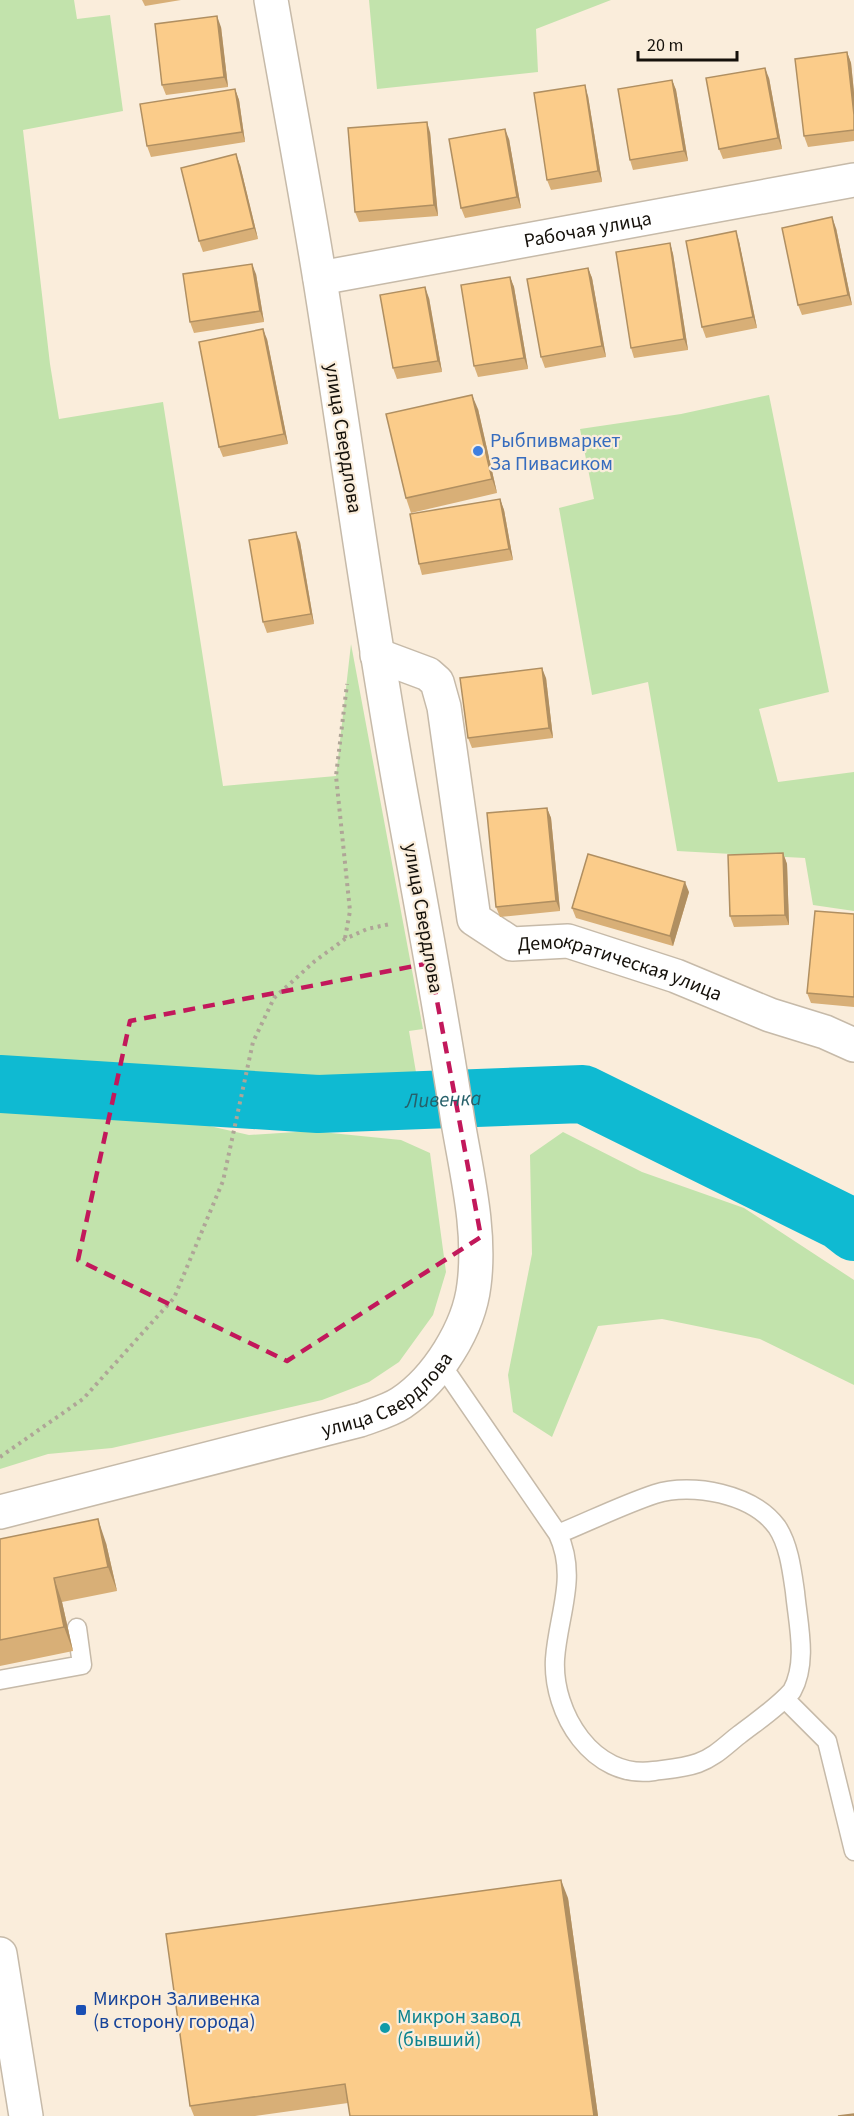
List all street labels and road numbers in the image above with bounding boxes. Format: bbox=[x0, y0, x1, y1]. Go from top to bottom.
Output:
street label: Рабочая улица bbox=[522, 204, 654, 255]
street label: улица Свердлова bbox=[317, 361, 369, 515]
street label: улица Свердлова bbox=[396, 841, 450, 995]
street label: Демократическая улица bbox=[517, 927, 726, 1009]
street label: улица Свердлова bbox=[319, 1347, 460, 1444]

